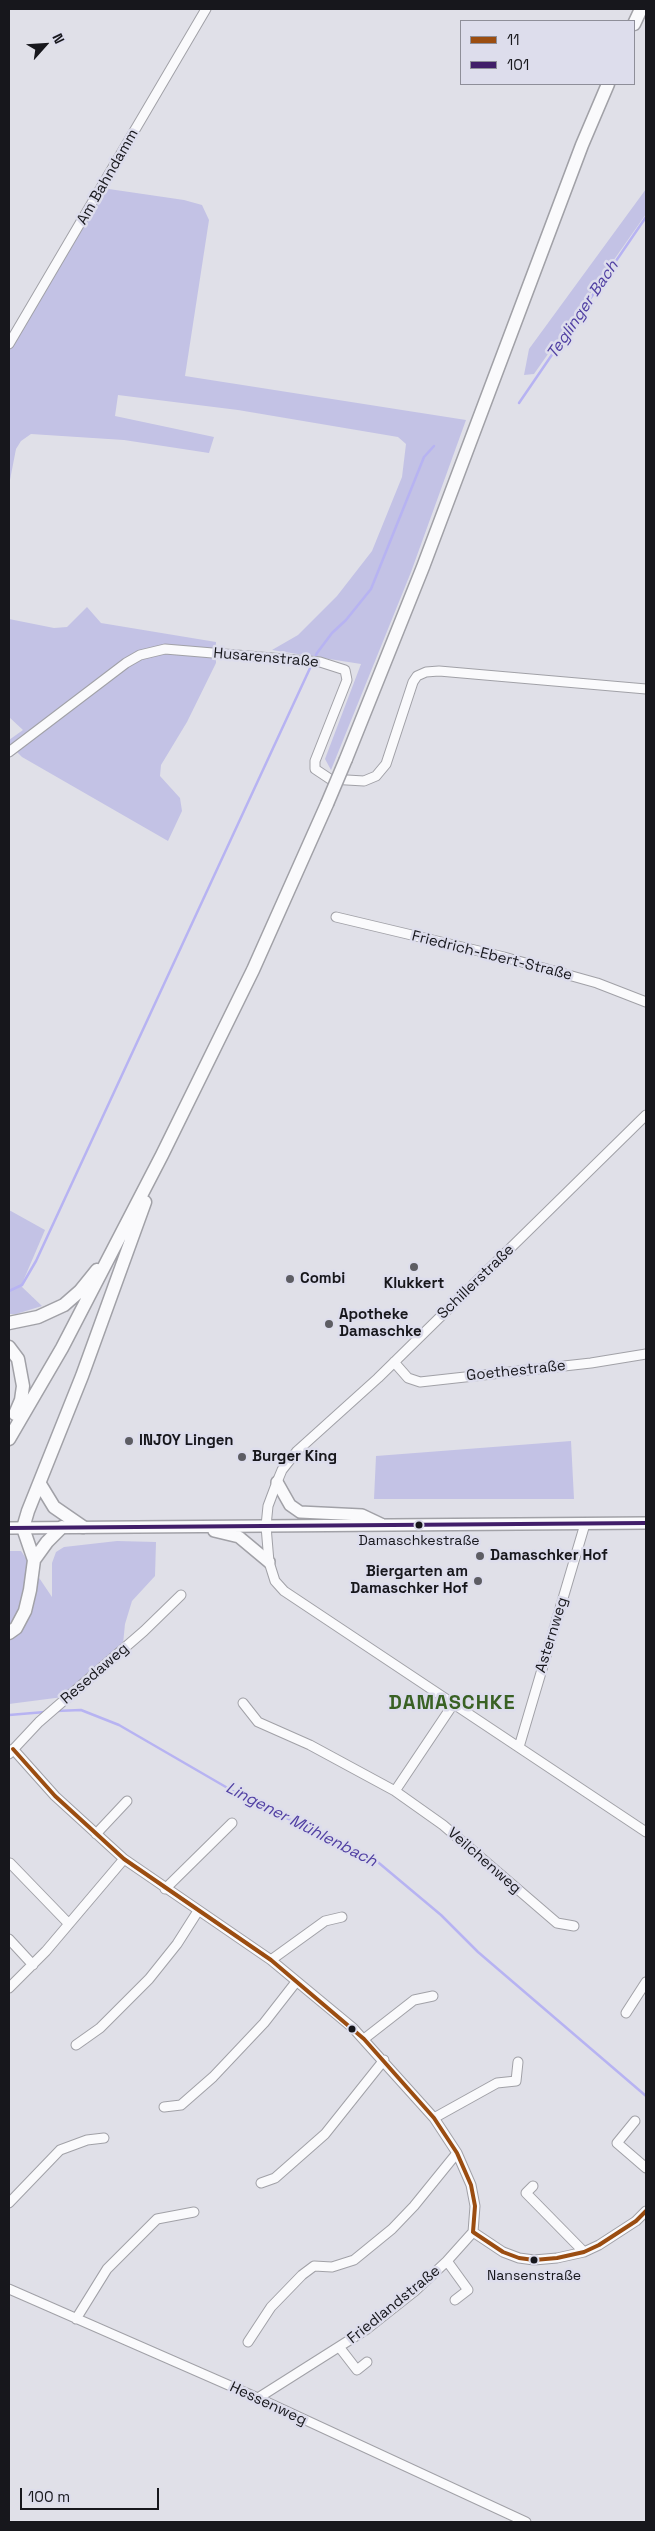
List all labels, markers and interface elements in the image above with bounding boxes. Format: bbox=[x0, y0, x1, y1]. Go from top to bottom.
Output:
north arrow bbox=[20, 20, 70, 70]
legend bbox=[460, 20, 635, 85]
text: N bbox=[48, 30, 69, 47]
text: 11 bbox=[507, 30, 520, 49]
text: 101 bbox=[507, 55, 529, 74]
street label: Am Bahndamm bbox=[73, 126, 143, 228]
water label: Teglinger Bach bbox=[543, 257, 623, 363]
street label: Husarenstraße bbox=[212, 644, 320, 672]
street label: Friedrich-Ebert-Straße bbox=[410, 927, 574, 985]
street label: Schillerstraße bbox=[434, 1241, 518, 1323]
marker: Klukkert bbox=[408, 1261, 420, 1273]
place label: Combi bbox=[300, 1270, 345, 1288]
marker: Combi bbox=[284, 1273, 296, 1285]
place label: Klukkert bbox=[384, 1275, 444, 1293]
place label: Apotheke Damaschke bbox=[339, 1306, 422, 1341]
marker: Apotheke Damaschke bbox=[323, 1318, 335, 1330]
street label: Goethestraße bbox=[465, 1357, 567, 1385]
place label: INJOY Lingen bbox=[139, 1432, 234, 1450]
marker: INJOY Lingen bbox=[123, 1435, 135, 1447]
place label: Burger King bbox=[252, 1448, 337, 1466]
marker: Burger King bbox=[236, 1451, 248, 1463]
marker: Damaschkestraße bbox=[414, 1520, 424, 1530]
place label: Damaschkestraße bbox=[359, 1533, 479, 1549]
place label: Damaschker Hof bbox=[490, 1547, 608, 1565]
marker: Damaschker Hof bbox=[474, 1550, 486, 1562]
place label: Biergarten am Damaschker Hof bbox=[350, 1563, 468, 1598]
marker: Biergarten am Damaschker Hof bbox=[472, 1575, 484, 1587]
street label: Asternweg bbox=[532, 1595, 572, 1675]
street label: Resedaweg bbox=[58, 1640, 132, 1708]
district label: DAMASCHKE bbox=[387, 1692, 517, 1716]
water label: Lingener Mühlenbach bbox=[222, 1779, 380, 1871]
street label: Veilchenweg bbox=[444, 1824, 524, 1898]
unlabelled marker bbox=[347, 2024, 357, 2034]
marker: Nansenstraße bbox=[529, 2255, 539, 2265]
street label: Friedlandstraße bbox=[344, 2262, 444, 2348]
place label: Nansenstraße bbox=[487, 2268, 581, 2284]
street label: Hessenweg bbox=[227, 2378, 309, 2430]
scale bar bbox=[22, 2478, 161, 2510]
text: 100 m bbox=[28, 2487, 70, 2506]

